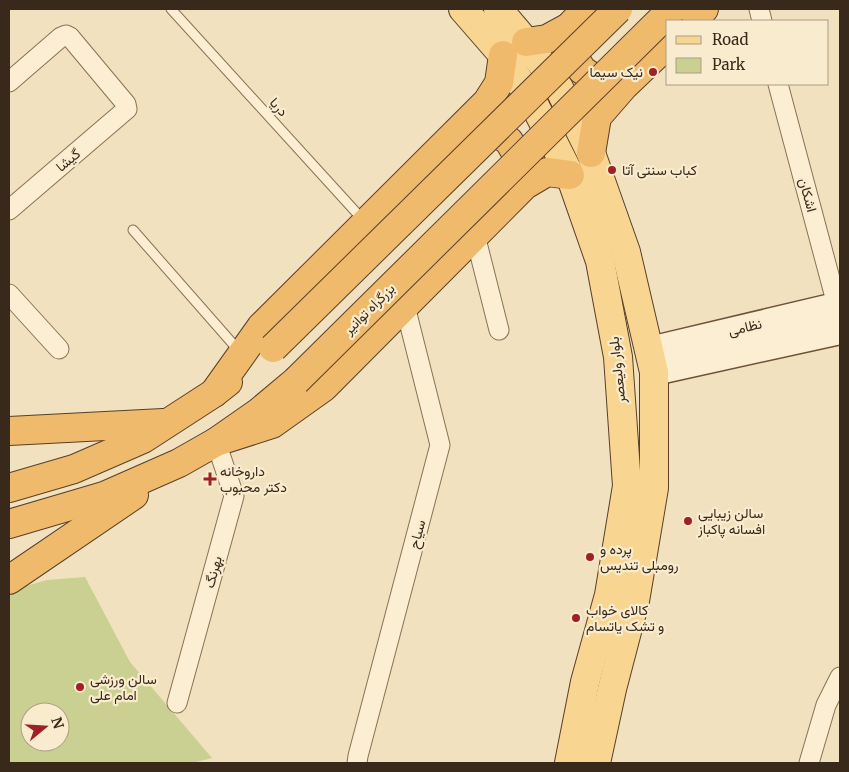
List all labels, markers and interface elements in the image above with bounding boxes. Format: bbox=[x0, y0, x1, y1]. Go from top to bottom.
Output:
legend bbox=[666, 20, 829, 85]
text: Road bbox=[712, 30, 748, 49]
text: Park bbox=[712, 55, 746, 74]
place label: نیک سیما bbox=[590, 63, 643, 81]
marker: نیک سیما bbox=[647, 66, 659, 78]
street label: دریا bbox=[266, 94, 292, 120]
street label: گیشا bbox=[52, 144, 84, 176]
place label: کباب سنتی آتا bbox=[622, 161, 697, 179]
marker: کباب سنتی آتا bbox=[606, 164, 618, 176]
street label: اشکان bbox=[795, 176, 821, 214]
street label: بزرگراه توانیر bbox=[339, 280, 398, 339]
street label: نظامی bbox=[726, 314, 764, 340]
street label: بلوار ولیعصر bbox=[605, 336, 630, 405]
place label: داروخانه دکتر محبوب bbox=[220, 462, 287, 496]
marker: داروخانه دکتر محبوب bbox=[204, 473, 216, 485]
place label: سالن زیبایی افسانه پاکباز bbox=[697, 504, 765, 539]
marker: سالن زیبایی افسانه پاکباز bbox=[682, 515, 694, 527]
street label: سیاح bbox=[405, 518, 431, 551]
place label: پرده و رومبلی تندیس bbox=[600, 540, 679, 574]
marker: پرده و رومبلی تندیس bbox=[584, 551, 596, 563]
street label: بهرنگ bbox=[200, 554, 226, 590]
place label: کالای خواب و تشک یاتسام bbox=[586, 601, 664, 635]
marker: کالای خواب و تشک یاتسام bbox=[570, 612, 582, 624]
place label: سالن ورزشی امام علی bbox=[90, 670, 157, 704]
marker: سالن ورزشی امام علی bbox=[74, 681, 86, 693]
north arrow bbox=[20, 702, 70, 752]
text: N bbox=[47, 715, 68, 731]

